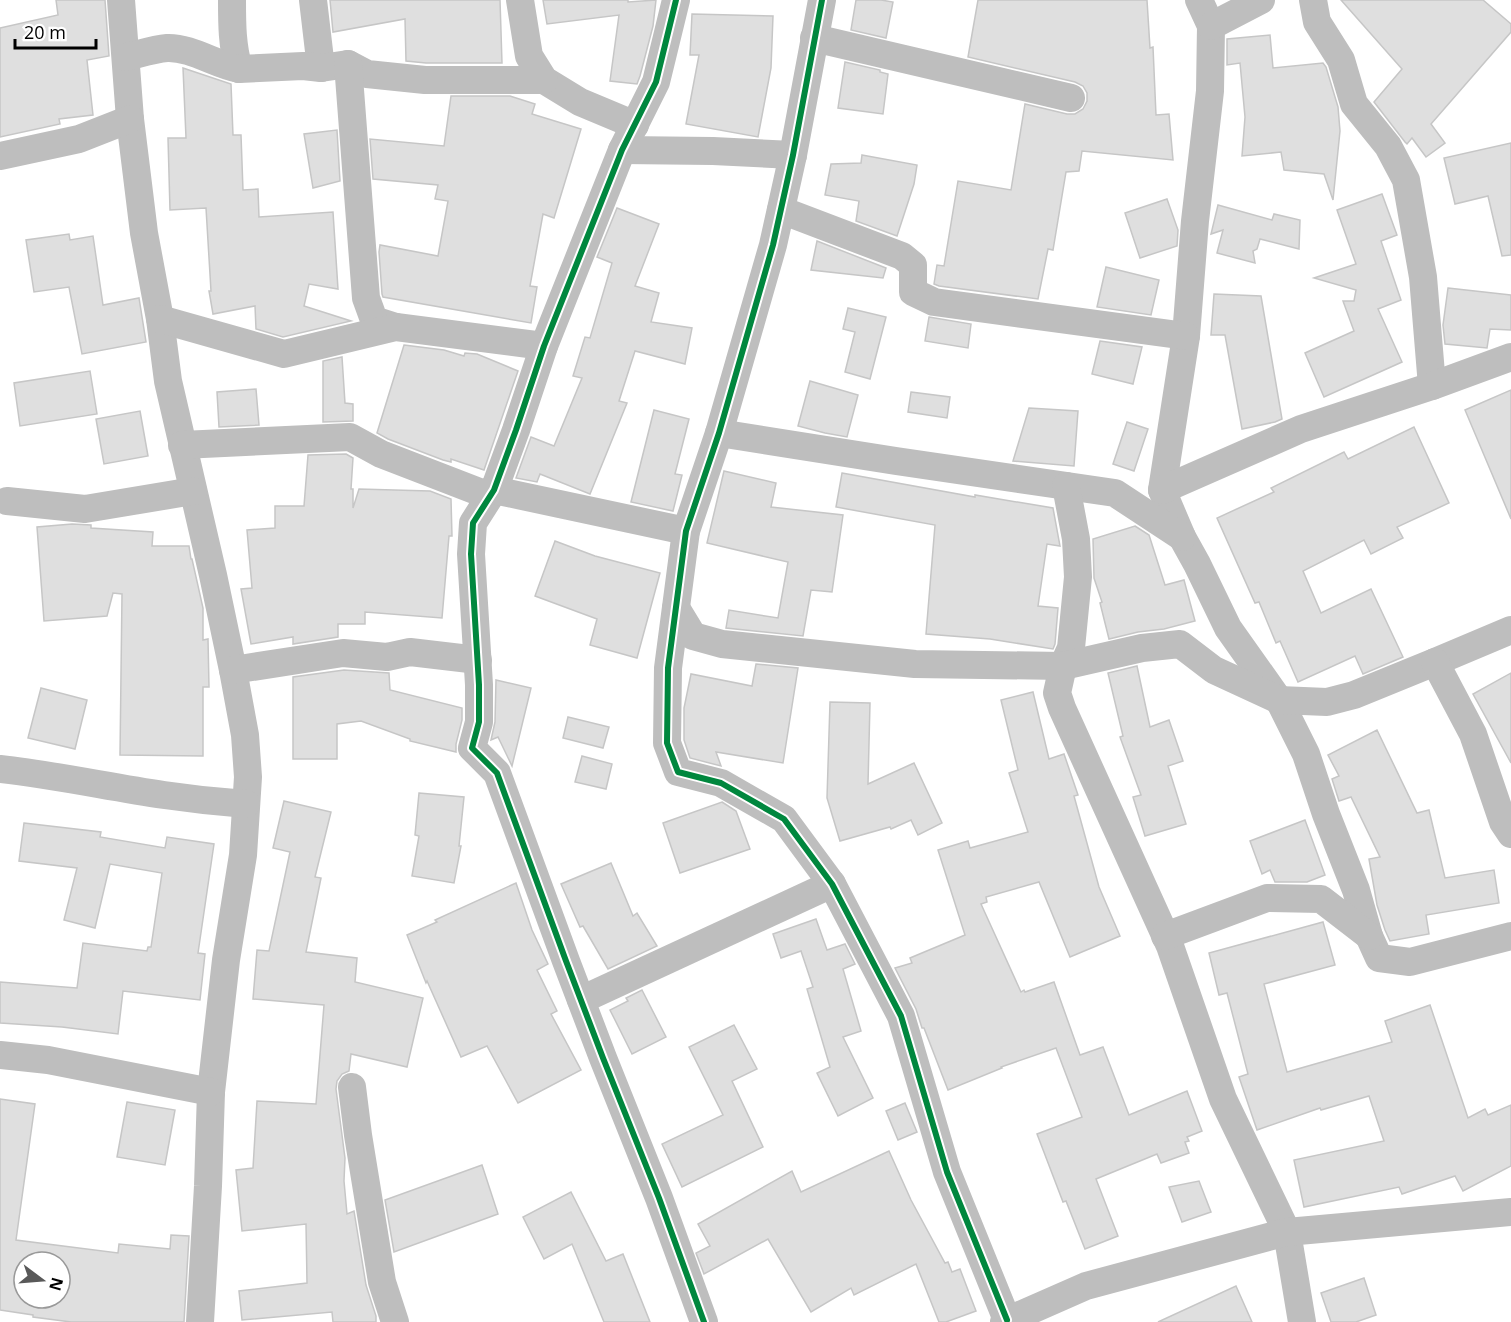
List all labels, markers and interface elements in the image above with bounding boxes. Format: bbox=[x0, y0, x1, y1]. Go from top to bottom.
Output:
scale bar bbox=[15, 12, 96, 50]
text: 20 m bbox=[24, 20, 66, 44]
north arrow bbox=[12, 1250, 72, 1310]
text: N bbox=[44, 1275, 69, 1293]

